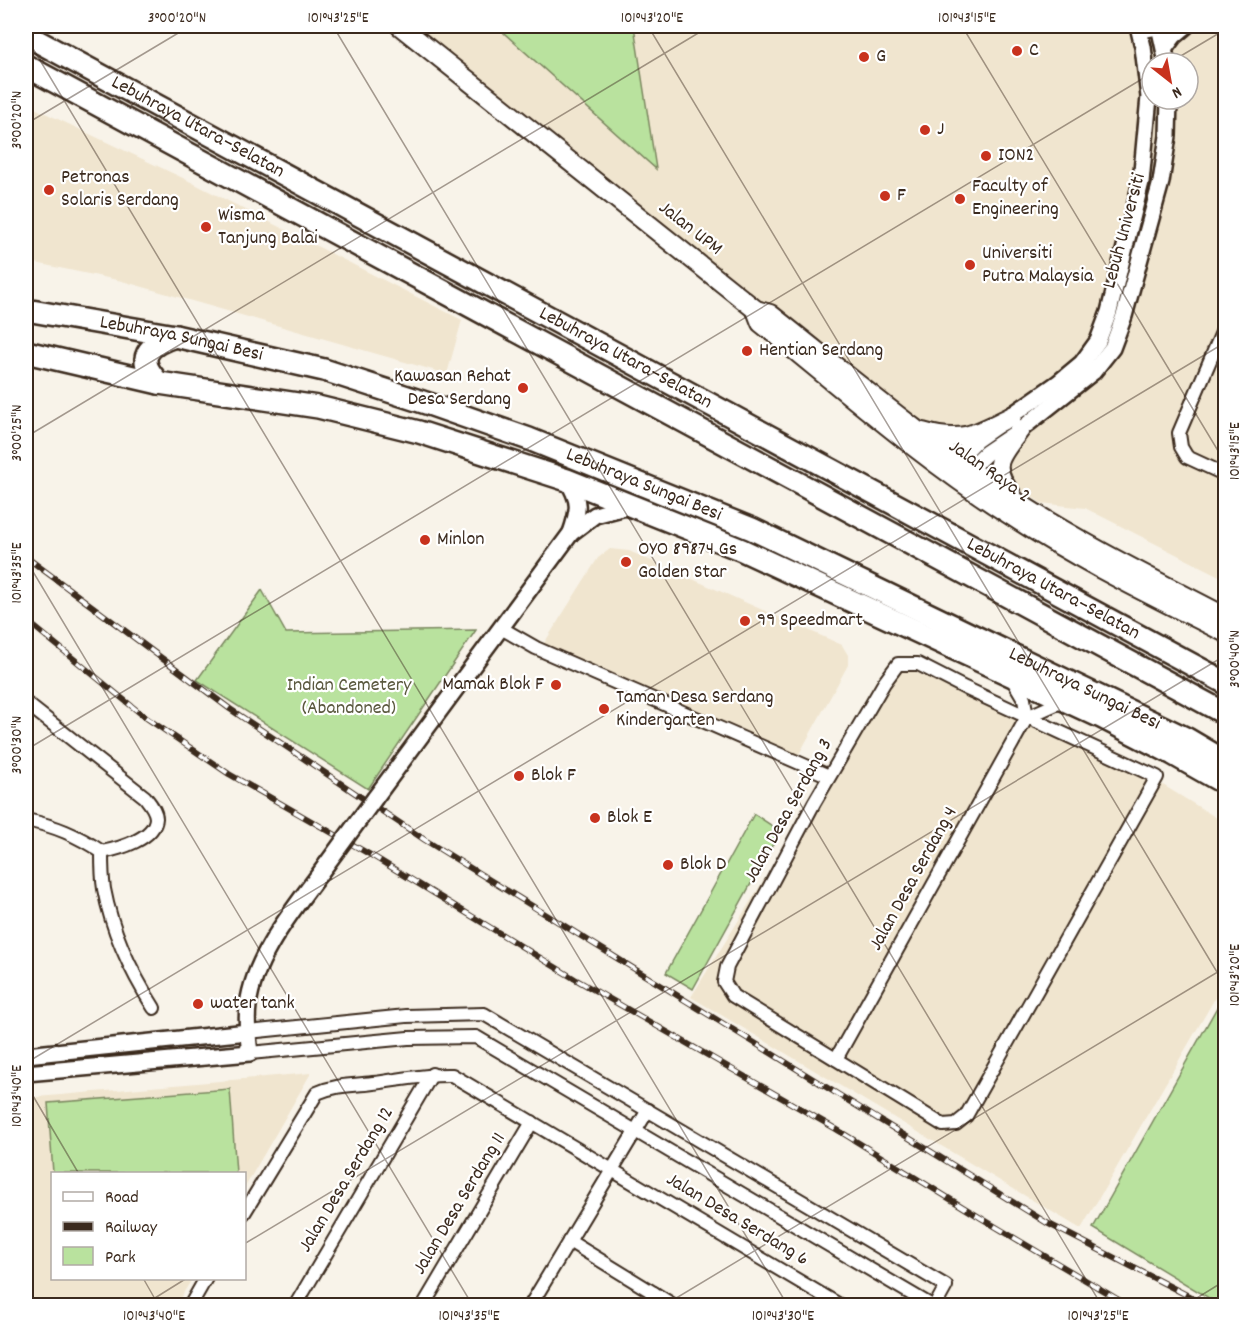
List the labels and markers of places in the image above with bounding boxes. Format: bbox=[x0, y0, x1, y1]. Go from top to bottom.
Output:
place label: C bbox=[1029, 37, 1039, 65]
place label: G bbox=[876, 43, 886, 71]
marker: C bbox=[1010, 44, 1024, 58]
marker: G bbox=[857, 50, 871, 64]
place label: J bbox=[937, 116, 944, 144]
marker: J bbox=[918, 123, 932, 137]
place label: ION2 bbox=[998, 142, 1034, 170]
marker: ION2 bbox=[979, 149, 993, 163]
place label: Petronas Solaris Serdang bbox=[61, 164, 179, 215]
place label: Faculty of Engineering bbox=[972, 173, 1059, 224]
place label: F bbox=[897, 182, 906, 210]
marker: Petronas Solaris Serdang bbox=[42, 183, 56, 197]
marker: F bbox=[878, 189, 892, 203]
marker: Faculty of Engineering bbox=[953, 192, 967, 206]
place label: Wisma Tanjung Balai bbox=[218, 202, 318, 253]
marker: Wisma Tanjung Balai bbox=[199, 220, 213, 234]
place label: Universiti Putra Malaysia bbox=[982, 240, 1094, 291]
marker: Universiti Putra Malaysia bbox=[963, 258, 977, 272]
place label: Hentian Serdang bbox=[759, 337, 883, 365]
marker: Hentian Serdang bbox=[740, 344, 754, 358]
place label: Kawasan Rehat Desa Serdang bbox=[394, 363, 511, 414]
marker: Kawasan Rehat Desa Serdang bbox=[516, 381, 530, 395]
place label: Minlon bbox=[437, 526, 485, 554]
marker: Minlon bbox=[418, 533, 432, 547]
place label: OYO 89874 Gs Golden Star bbox=[638, 536, 737, 587]
marker: OYO 89874 Gs Golden Star bbox=[619, 555, 633, 569]
place label: 99 Speedmart bbox=[757, 607, 863, 635]
marker: 99 Speedmart bbox=[738, 614, 752, 628]
place label: Mamak Blok F bbox=[442, 671, 544, 699]
marker: Mamak Blok F bbox=[549, 678, 563, 692]
place label: Taman Desa Serdang Kindergarten bbox=[616, 684, 774, 735]
marker: Taman Desa Serdang Kindergarten bbox=[597, 702, 611, 716]
place label: Blok F bbox=[531, 762, 576, 790]
marker: Blok F bbox=[512, 769, 526, 783]
place label: Blok E bbox=[607, 804, 652, 832]
marker: Blok E bbox=[588, 811, 602, 825]
place label: Blok D bbox=[680, 851, 726, 879]
marker: Blok D bbox=[661, 858, 675, 872]
place label: water tank bbox=[210, 990, 295, 1018]
marker: water tank bbox=[191, 997, 205, 1011]

